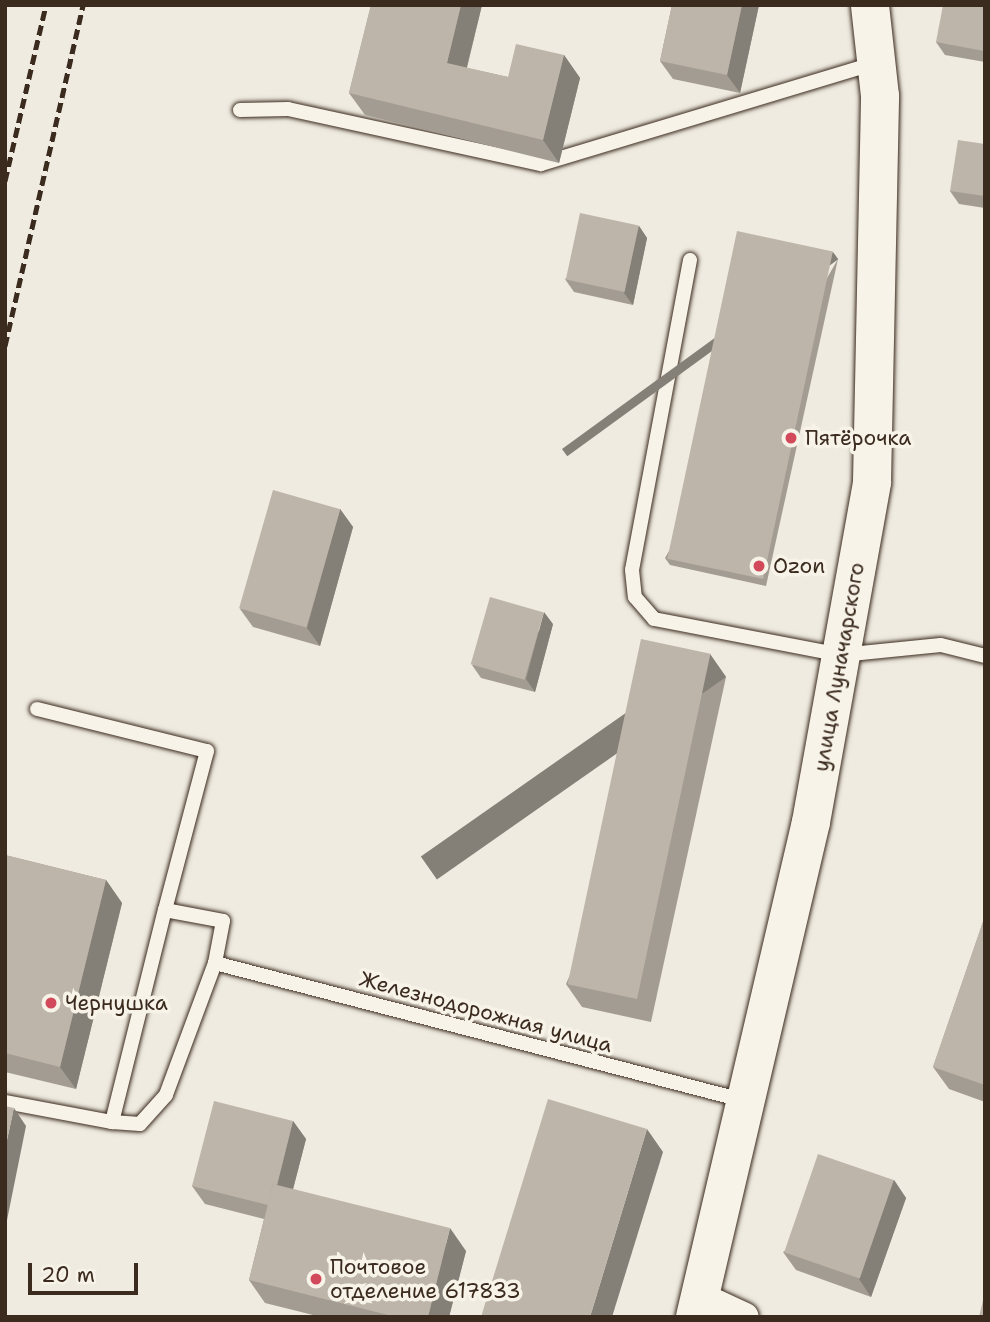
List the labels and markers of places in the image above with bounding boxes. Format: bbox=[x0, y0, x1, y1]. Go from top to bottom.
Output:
place label: Пятёрочка bbox=[805, 425, 911, 451]
marker: Пятёрочка bbox=[783, 430, 799, 446]
place label: Ozon bbox=[773, 553, 825, 579]
marker: Ozon bbox=[751, 558, 767, 574]
place label: Чернушка bbox=[65, 990, 168, 1016]
marker: Чернушка bbox=[43, 995, 59, 1011]
place label: Почтовое отделение 617833 bbox=[330, 1254, 521, 1304]
marker: Почтовое отделение 617833 bbox=[308, 1271, 324, 1287]

